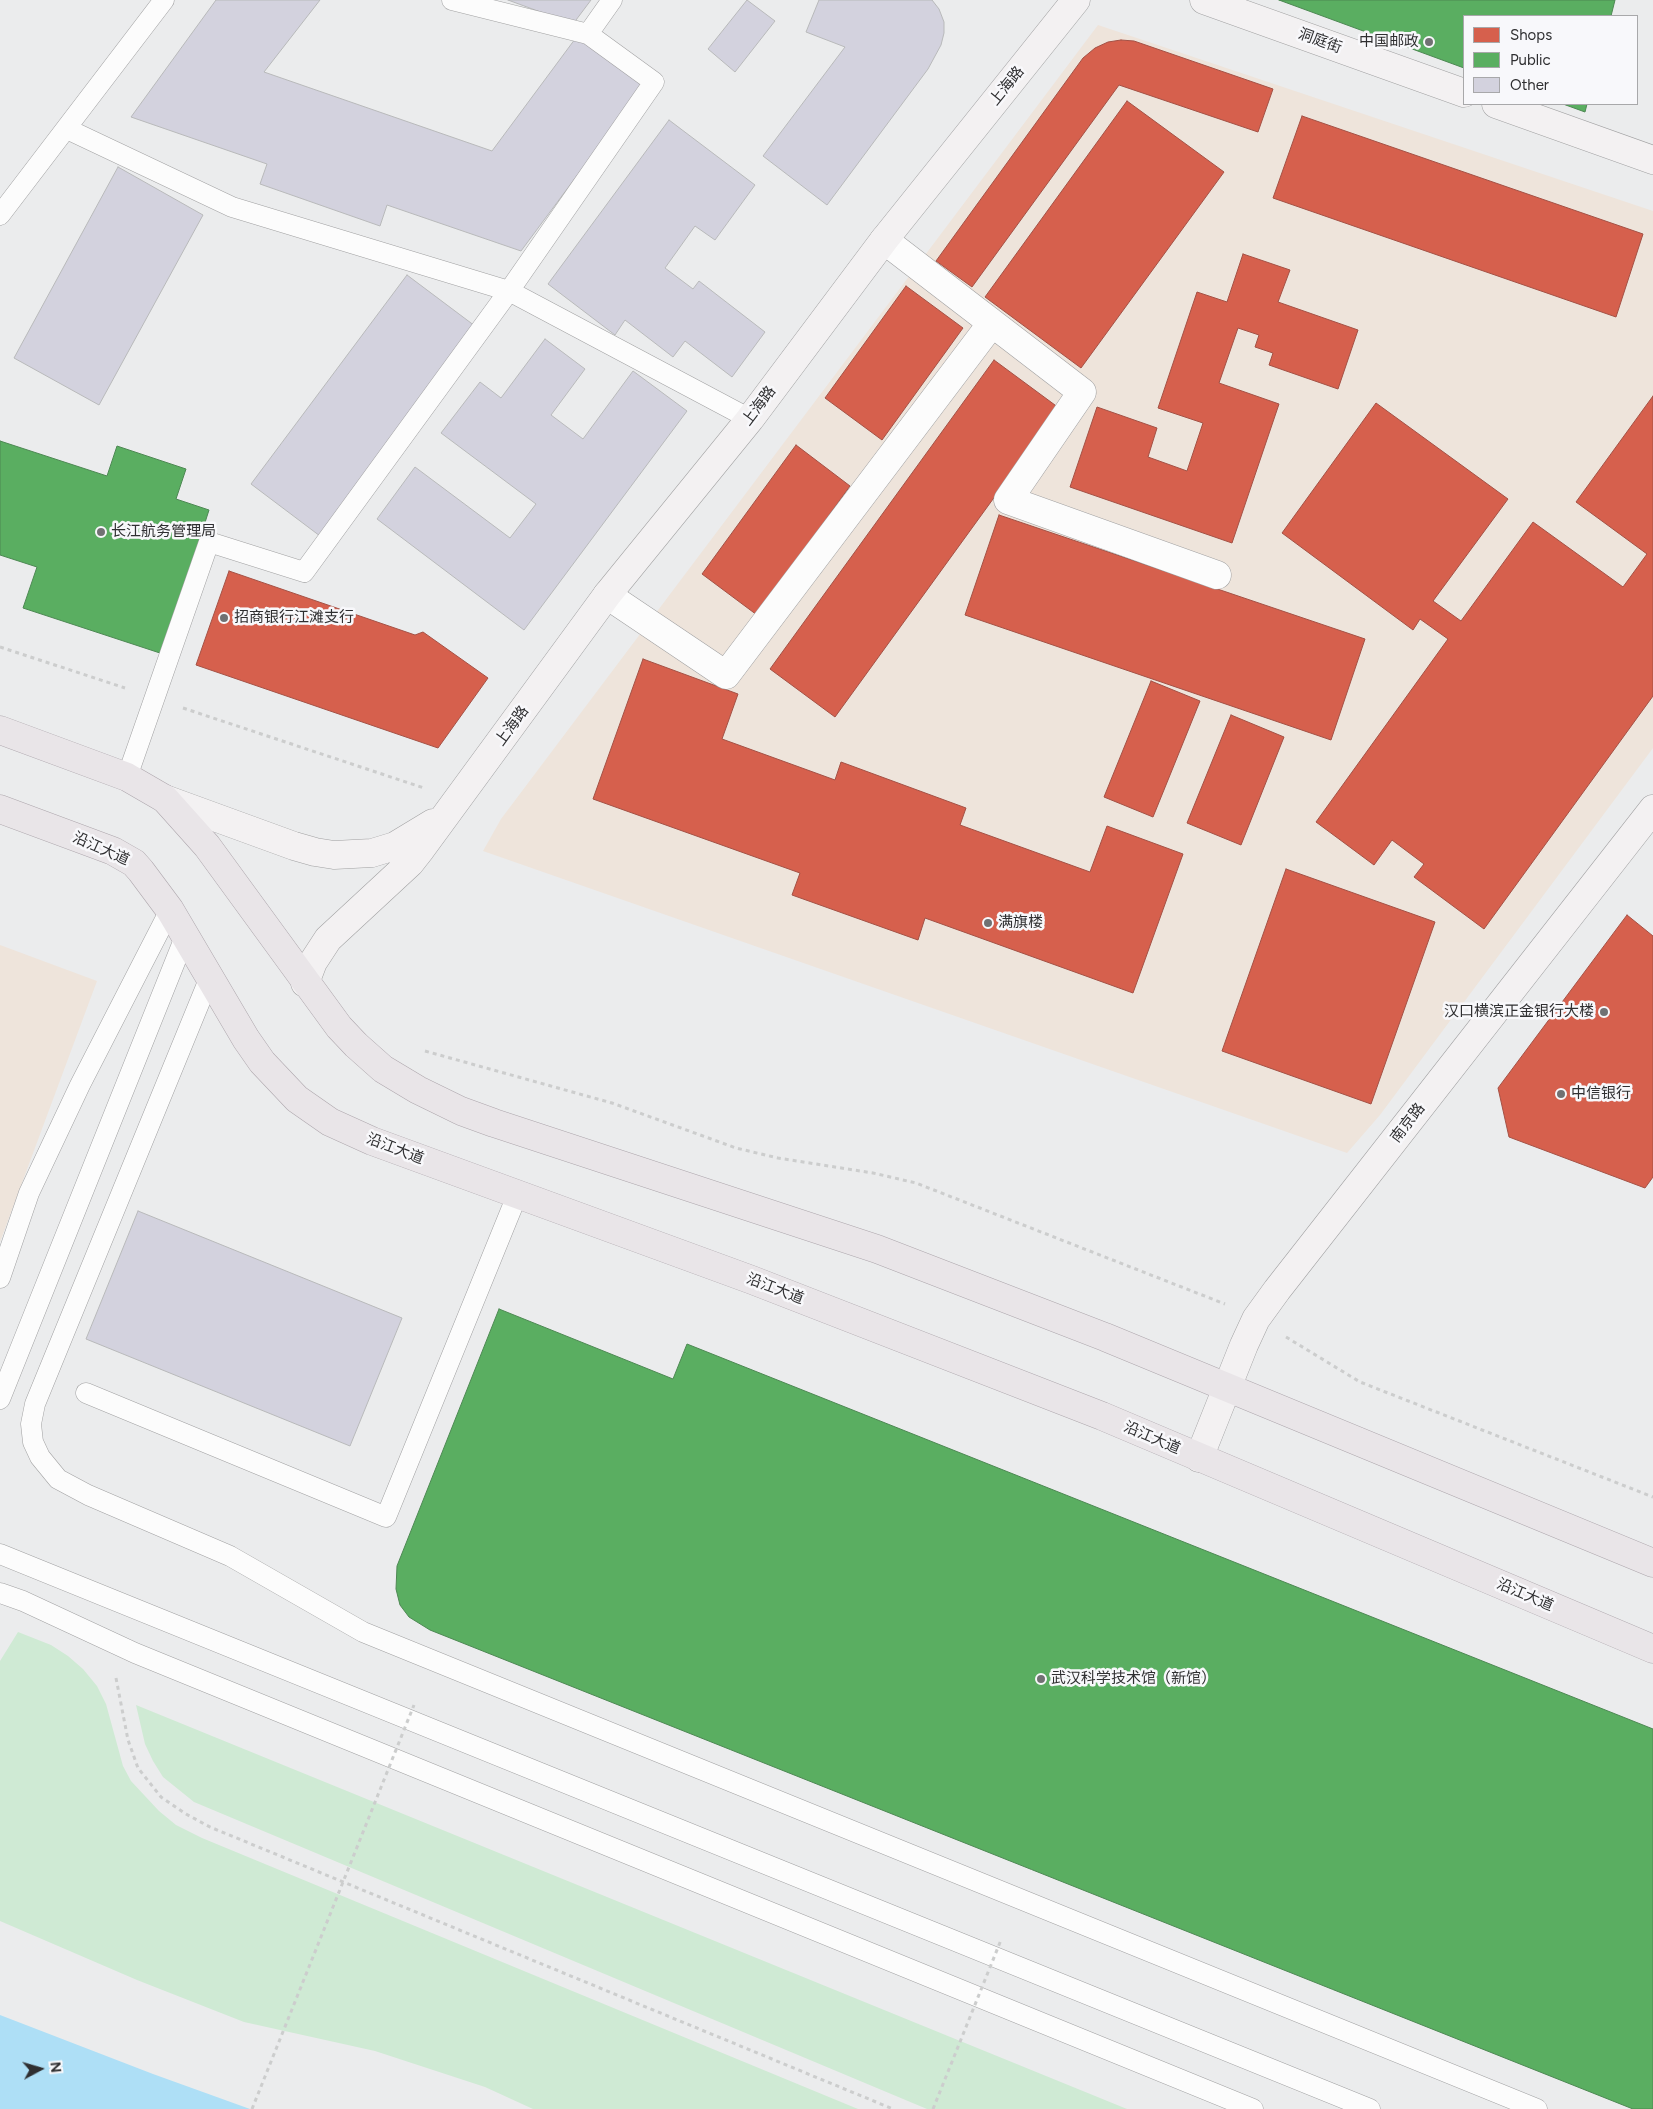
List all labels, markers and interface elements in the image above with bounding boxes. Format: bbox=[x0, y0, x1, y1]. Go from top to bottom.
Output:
legend bbox=[1463, 15, 1638, 105]
street label: 洞庭街 bbox=[1296, 25, 1344, 57]
text: Shops bbox=[1510, 26, 1552, 44]
place label: 中国邮政 bbox=[1359, 33, 1419, 51]
marker: 中国邮政 bbox=[1423, 36, 1435, 48]
text: Public bbox=[1510, 51, 1551, 69]
street label: 上海路 bbox=[986, 63, 1028, 109]
text: Other bbox=[1510, 76, 1549, 94]
street label: 上海路 bbox=[738, 383, 780, 429]
place label: 长江航务管理局 bbox=[111, 523, 216, 541]
marker: 长江航务管理局 bbox=[95, 526, 107, 538]
place label: 招商银行江滩支行 bbox=[234, 609, 354, 627]
marker: 招商银行江滩支行 bbox=[218, 612, 230, 624]
street label: 上海路 bbox=[491, 703, 533, 749]
street label: 沿江大道 bbox=[70, 829, 132, 869]
place label: 满旗楼 bbox=[998, 914, 1043, 932]
marker: 满旗楼 bbox=[982, 917, 994, 929]
place label: 汉口横滨正金银行大楼 bbox=[1444, 1003, 1594, 1021]
marker: 汉口横滨正金银行大楼 bbox=[1598, 1006, 1610, 1018]
place label: 中信银行 bbox=[1571, 1085, 1631, 1103]
marker: 中信银行 bbox=[1555, 1088, 1567, 1100]
street label: 南京路 bbox=[1387, 1100, 1429, 1146]
street label: 沿江大道 bbox=[364, 1130, 426, 1168]
street label: 沿江大道 bbox=[744, 1270, 806, 1308]
street label: 沿江大道 bbox=[1121, 1418, 1183, 1458]
street label: 沿江大道 bbox=[1494, 1575, 1556, 1615]
place label: 武汉科学技术馆（新馆） bbox=[1051, 1670, 1216, 1688]
marker: 武汉科学技术馆（新馆） bbox=[1035, 1673, 1047, 1685]
north arrow bbox=[15, 2044, 65, 2094]
text: N bbox=[46, 2061, 64, 2074]

